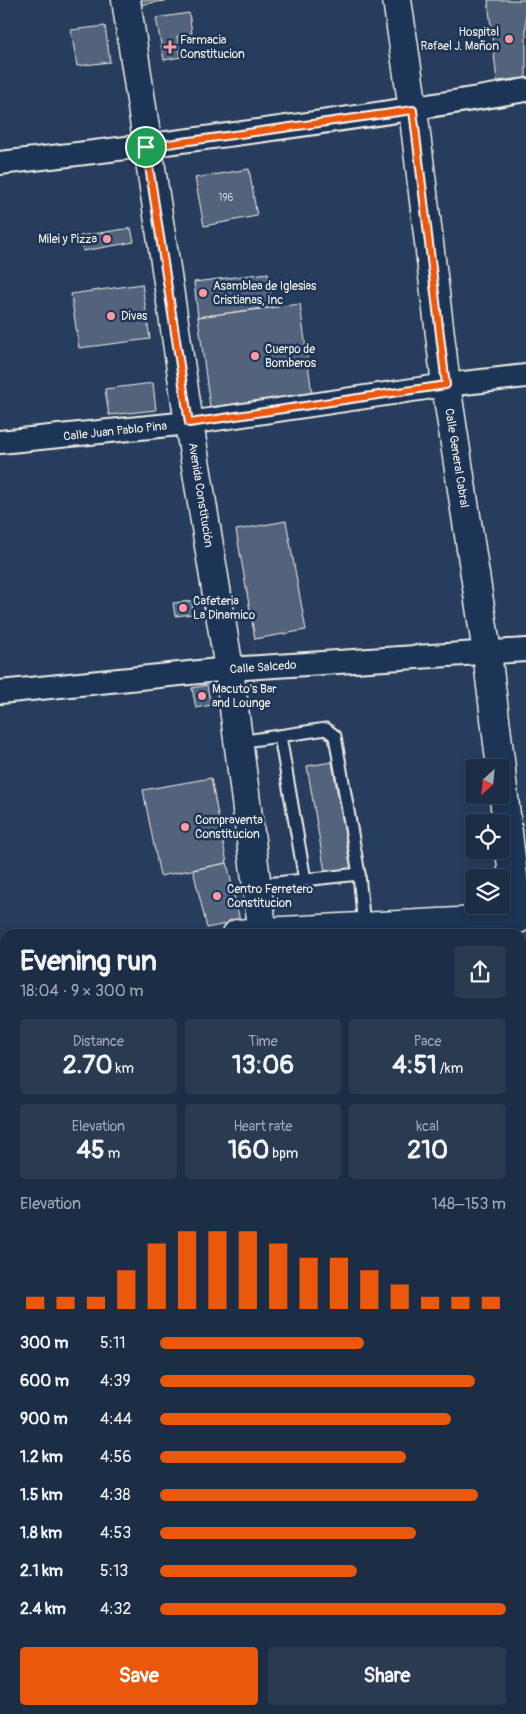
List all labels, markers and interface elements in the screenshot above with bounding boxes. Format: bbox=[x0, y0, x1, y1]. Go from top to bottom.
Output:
place label: Hospital Rafael J. Mañon bbox=[420, 25, 499, 54]
place label: Farmacia Constitucion bbox=[180, 33, 245, 62]
marker: Hospital Rafael J. Mañon bbox=[503, 33, 515, 45]
marker: Farmacia Constitucion bbox=[164, 41, 176, 53]
pin bbox=[125, 126, 167, 168]
icon: arrive bbox=[132, 133, 160, 161]
house number: 196 bbox=[219, 192, 234, 204]
place label: Milei y Pizza bbox=[38, 232, 97, 247]
marker: Milei y Pizza bbox=[101, 233, 113, 245]
place label: Asamblea de Iglesias Cristianas, Inc bbox=[213, 279, 317, 308]
marker: Asamblea de Iglesias Cristianas, Inc bbox=[197, 287, 209, 299]
place label: Divas bbox=[121, 309, 148, 324]
marker: Divas bbox=[105, 310, 117, 322]
place label: Cuerpo de Bomberos bbox=[265, 342, 317, 371]
marker: Cuerpo de Bomberos bbox=[249, 350, 261, 362]
street label: Calle General Cabral bbox=[441, 407, 472, 509]
street label: Calle Juan Pablo Pina bbox=[62, 419, 168, 444]
street label: Avenida Constitución bbox=[185, 441, 216, 549]
place label: Cafeteria La Dinamico bbox=[193, 594, 256, 623]
marker: Cafeteria La Dinamico bbox=[177, 602, 189, 614]
street label: Calle Salcedo bbox=[229, 658, 297, 677]
place label: Macuto's Bar and Lounge bbox=[212, 682, 277, 711]
marker: Macuto's Bar and Lounge bbox=[196, 690, 208, 702]
north arrow bbox=[465, 759, 510, 804]
map controls bbox=[465, 759, 510, 914]
place label: Compraventa Constitucion bbox=[195, 813, 263, 842]
button: locate bbox=[465, 814, 510, 859]
marker: Compraventa Constitucion bbox=[179, 821, 191, 833]
button: layers bbox=[465, 869, 510, 914]
place label: Centro Ferretero Constitucion bbox=[227, 882, 314, 911]
marker: Centro Ferretero Constitucion bbox=[211, 890, 223, 902]
text: Evening run bbox=[20, 944, 157, 979]
button: share bbox=[454, 946, 506, 998]
text: 18:04 · 9 × 300 m bbox=[20, 981, 143, 1001]
text: Distance bbox=[73, 1033, 124, 1050]
text: Time bbox=[248, 1033, 278, 1050]
text: Pace bbox=[414, 1033, 442, 1050]
text: 2.70 bbox=[63, 1050, 113, 1081]
text: 13:06 bbox=[232, 1050, 294, 1081]
text: 4:51 bbox=[392, 1050, 437, 1081]
text: km bbox=[113, 1060, 134, 1077]
text: /km bbox=[437, 1060, 463, 1077]
text: Elevation bbox=[72, 1118, 125, 1135]
text: Heart rate bbox=[233, 1118, 293, 1135]
text: kcal bbox=[416, 1118, 439, 1135]
text: 45 bbox=[77, 1135, 105, 1166]
text: 160 bbox=[228, 1135, 269, 1166]
text: 210 bbox=[407, 1135, 448, 1166]
text: m bbox=[105, 1145, 120, 1162]
text: bpm bbox=[269, 1145, 298, 1162]
text: Elevation bbox=[20, 1194, 81, 1214]
text: 148–153 m bbox=[431, 1194, 506, 1214]
text: 300 m bbox=[20, 1333, 68, 1353]
text: 5:11 bbox=[100, 1333, 125, 1353]
text: 600 m bbox=[20, 1371, 69, 1391]
text: 4:39 bbox=[100, 1371, 131, 1391]
text: 900 m bbox=[20, 1409, 68, 1429]
text: 4:44 bbox=[100, 1409, 132, 1429]
text: 1.2 km bbox=[20, 1447, 63, 1467]
text: 4:56 bbox=[100, 1447, 132, 1467]
text: 1.5 km bbox=[20, 1485, 63, 1505]
text: 4:38 bbox=[100, 1485, 131, 1505]
text: 1.8 km bbox=[20, 1523, 62, 1543]
text: 4:53 bbox=[100, 1523, 131, 1543]
text: 2.1 km bbox=[20, 1561, 63, 1581]
text: 5:13 bbox=[100, 1561, 128, 1581]
text: 2.4 km bbox=[20, 1599, 66, 1619]
text: 4:32 bbox=[100, 1599, 131, 1619]
button: Save bbox=[20, 1647, 258, 1705]
button: Share bbox=[268, 1647, 506, 1705]

